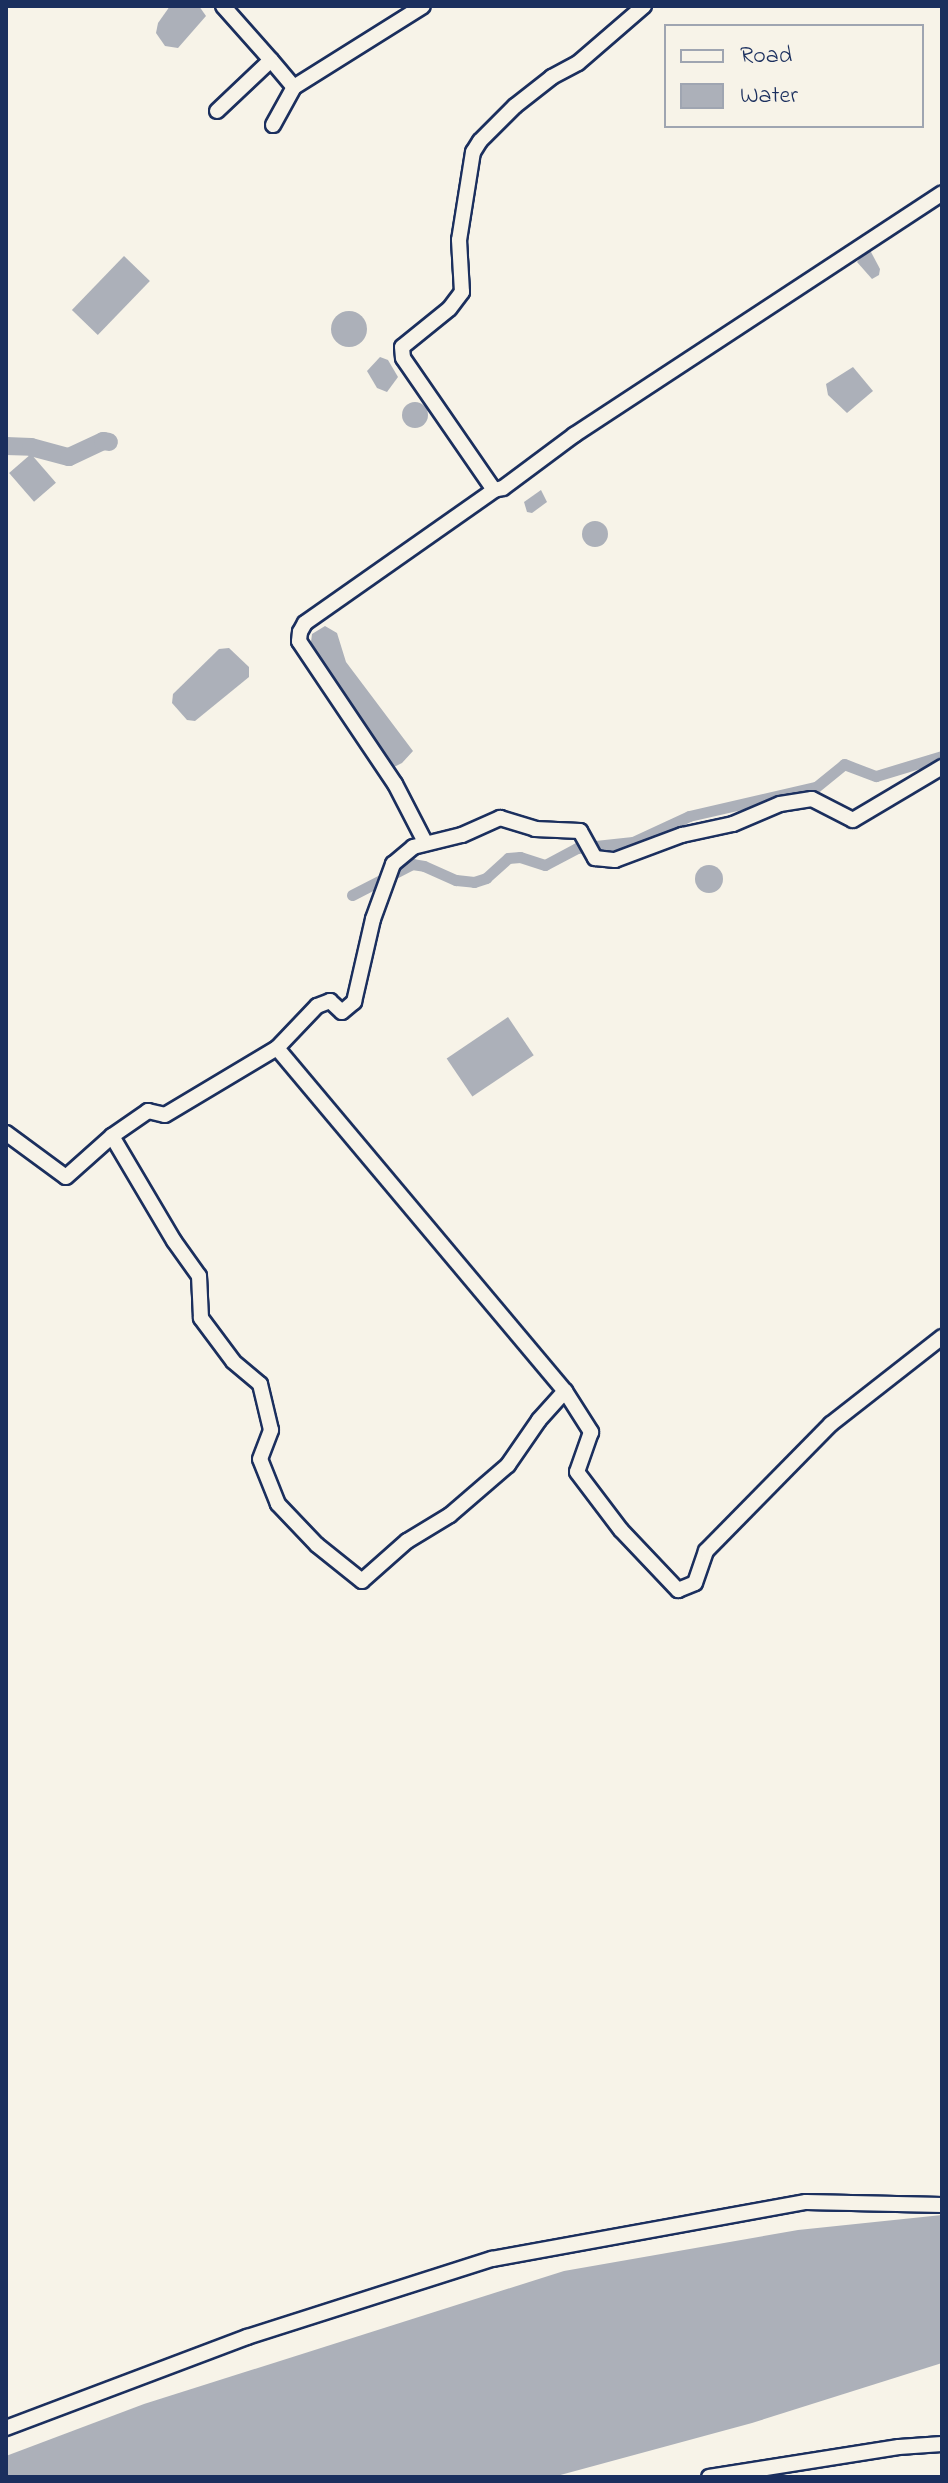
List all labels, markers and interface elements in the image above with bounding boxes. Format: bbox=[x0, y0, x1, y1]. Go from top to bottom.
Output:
legend bbox=[664, 24, 924, 128]
text: Road bbox=[740, 39, 792, 74]
text: Water bbox=[740, 79, 798, 114]

